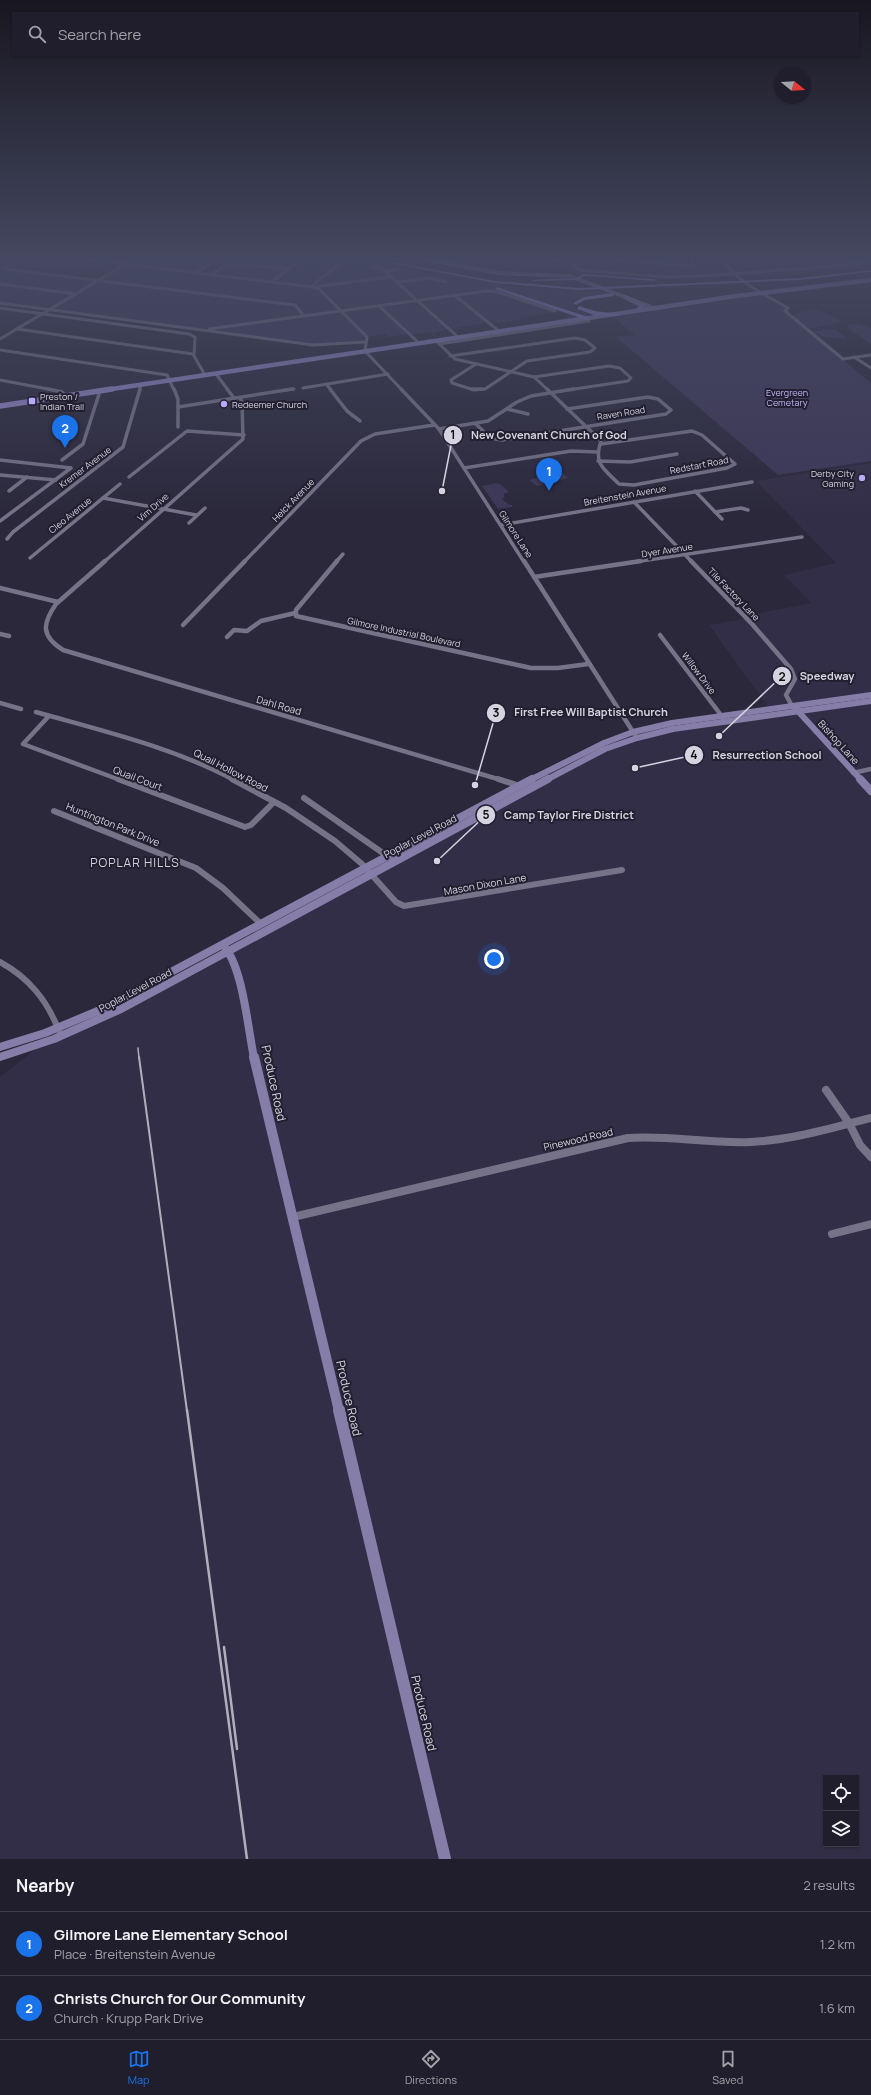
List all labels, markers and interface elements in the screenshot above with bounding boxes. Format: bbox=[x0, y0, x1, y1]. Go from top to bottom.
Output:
search box bbox=[12, 12, 859, 56]
icon: search bbox=[26, 23, 48, 45]
text: Search here bbox=[58, 24, 141, 45]
north arrow bbox=[775, 68, 811, 104]
park label: Evergreen Cemetary bbox=[766, 386, 808, 409]
place label: Preston / Indian Trail bbox=[40, 390, 84, 413]
marker: Preston / Indian Trail bbox=[27, 396, 37, 406]
place label: Redeemer Church bbox=[232, 398, 307, 411]
marker: Redeemer Church bbox=[219, 399, 229, 409]
street label: Raven Road bbox=[596, 403, 646, 423]
pin: 2 bbox=[52, 415, 78, 448]
callout: New Covenant Church of God bbox=[443, 423, 634, 446]
text: 1 bbox=[450, 426, 456, 443]
text: New Covenant Church of God bbox=[471, 427, 627, 442]
street label: Kremer Avenue bbox=[56, 443, 114, 491]
street label: Redstart Road bbox=[669, 453, 729, 477]
pin: 1 bbox=[536, 458, 562, 491]
place label: Derby City Gaming bbox=[811, 467, 854, 490]
marker: Derby City Gaming bbox=[857, 473, 867, 483]
street label: Helck Avenue bbox=[269, 475, 317, 525]
street label: Breitenstein Avenue bbox=[583, 481, 667, 509]
street label: Vim Drive bbox=[134, 490, 172, 524]
street label: Cleo Avenue bbox=[46, 494, 94, 536]
street label: Gilmore Lane bbox=[496, 508, 536, 560]
street label: Dyer Avenue bbox=[640, 540, 694, 560]
street label: Tile Factory Lane bbox=[705, 564, 763, 624]
street label: Gilmore Industrial Boulevard bbox=[346, 614, 462, 650]
street label: Willow Drive bbox=[679, 649, 719, 697]
callout: Speedway bbox=[772, 665, 863, 688]
text: 2 bbox=[778, 668, 786, 685]
text: Speedway bbox=[800, 668, 855, 683]
street label: Dahl Road bbox=[255, 692, 303, 718]
callout: First Free Will Baptist Church bbox=[486, 701, 675, 724]
text: 3 bbox=[493, 704, 500, 721]
text: First Free Will Baptist Church bbox=[514, 704, 668, 719]
street label: Bishop Lane bbox=[815, 717, 863, 768]
callout: Resurrection School bbox=[684, 743, 829, 766]
street label: Quail Hollow Road bbox=[191, 745, 271, 795]
text: 4 bbox=[690, 746, 698, 763]
text: Resurrection School bbox=[712, 747, 822, 762]
street label: Quail Court bbox=[111, 762, 165, 794]
street label: Huntington Park Drive bbox=[64, 799, 162, 849]
callout: Camp Taylor Fire District bbox=[476, 804, 642, 827]
text: 5 bbox=[482, 806, 490, 823]
text: Camp Taylor Fire District bbox=[504, 807, 634, 822]
street label: Poplar Level Road bbox=[381, 811, 459, 861]
district label: POPLAR HILLS bbox=[90, 854, 180, 871]
street label: Mason Dixon Lane bbox=[443, 870, 527, 898]
your location bbox=[484, 949, 504, 969]
street label: Poplar Level Road bbox=[96, 965, 174, 1015]
street label: Produce Road bbox=[258, 1044, 290, 1122]
street label: Pinewood Road bbox=[542, 1124, 614, 1154]
street label: Produce Road bbox=[332, 1359, 366, 1437]
street label: Produce Road bbox=[407, 1674, 441, 1752]
map controls bbox=[823, 1775, 859, 1847]
button: locate bbox=[823, 1775, 859, 1811]
button: layers bbox=[823, 1811, 859, 1847]
text: Nearby bbox=[16, 1874, 74, 1897]
text: 2 results bbox=[803, 1876, 855, 1894]
text: Gilmore Lane Elementary School bbox=[54, 1924, 288, 1945]
text: 1 bbox=[26, 1935, 32, 1953]
text: 1.2 km bbox=[820, 1935, 855, 1953]
text: Place · Breitenstein Avenue bbox=[54, 1945, 215, 1963]
text: Christs Church for Our Community bbox=[54, 1988, 305, 2009]
text: 2 bbox=[25, 1999, 33, 2017]
text: 1.6 km bbox=[819, 1999, 855, 2017]
text: Church · Krupp Park Drive bbox=[54, 2009, 203, 2027]
tab: Map bbox=[128, 2048, 150, 2087]
tab: Directions bbox=[405, 2048, 457, 2087]
tab: Saved bbox=[712, 2048, 743, 2087]

